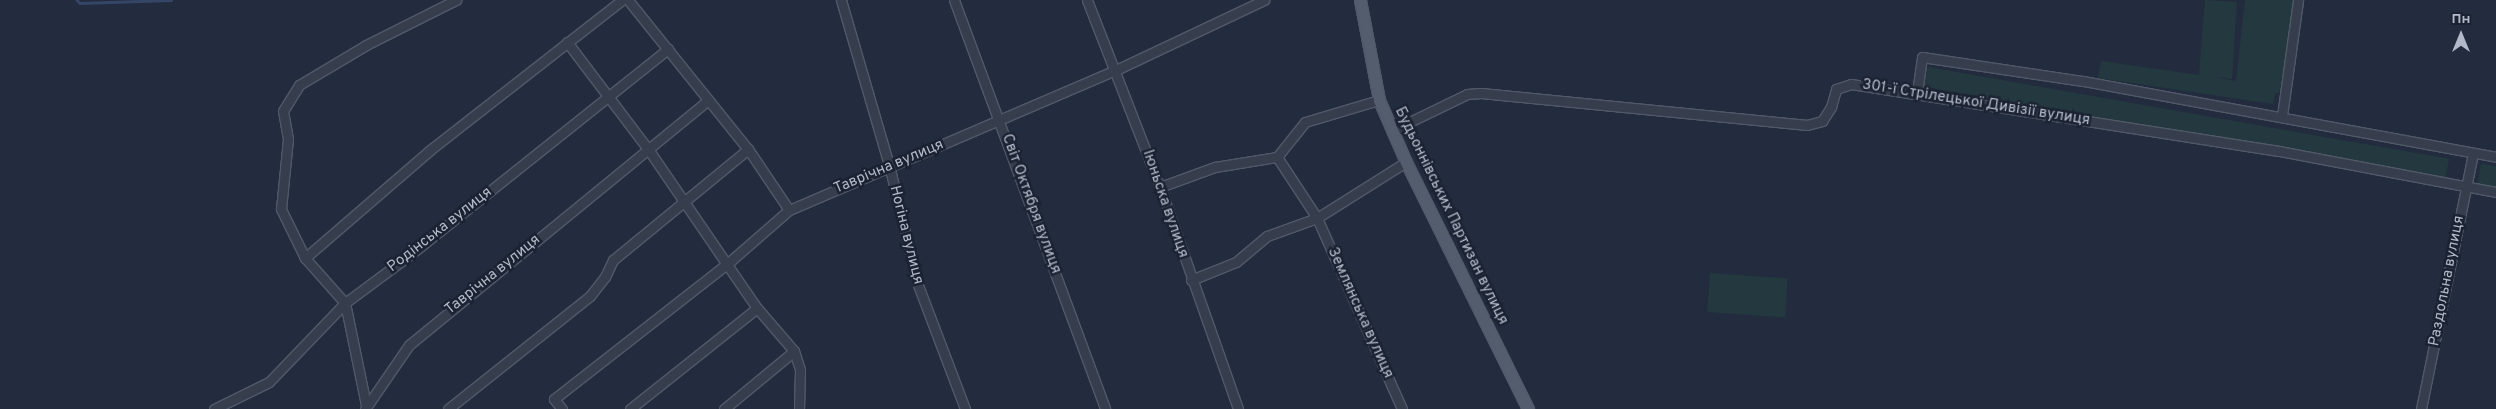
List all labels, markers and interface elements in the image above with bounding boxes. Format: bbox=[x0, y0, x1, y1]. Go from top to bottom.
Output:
north arrow bbox=[2436, 10, 2486, 60]
text: Пн bbox=[2452, 11, 2470, 28]
street label: 301-ї Стрілецької Дивізії вулиця bbox=[1861, 76, 2091, 130]
street label: Будьоннівських Партизан вулиця bbox=[1390, 104, 1512, 328]
street label: Світ Октября вулиця bbox=[997, 132, 1065, 276]
street label: Таврічна вулиця bbox=[831, 136, 947, 198]
street label: Iюньска вулиця bbox=[1138, 148, 1192, 260]
street label: Родінська вулиця bbox=[384, 184, 496, 276]
street label: Ногіна вулиця bbox=[885, 184, 927, 286]
street label: Раздольна вулиця bbox=[2426, 214, 2468, 348]
street label: Таврічна вулиця bbox=[442, 231, 544, 319]
street label: Землянська вулиця bbox=[1323, 245, 1397, 381]

